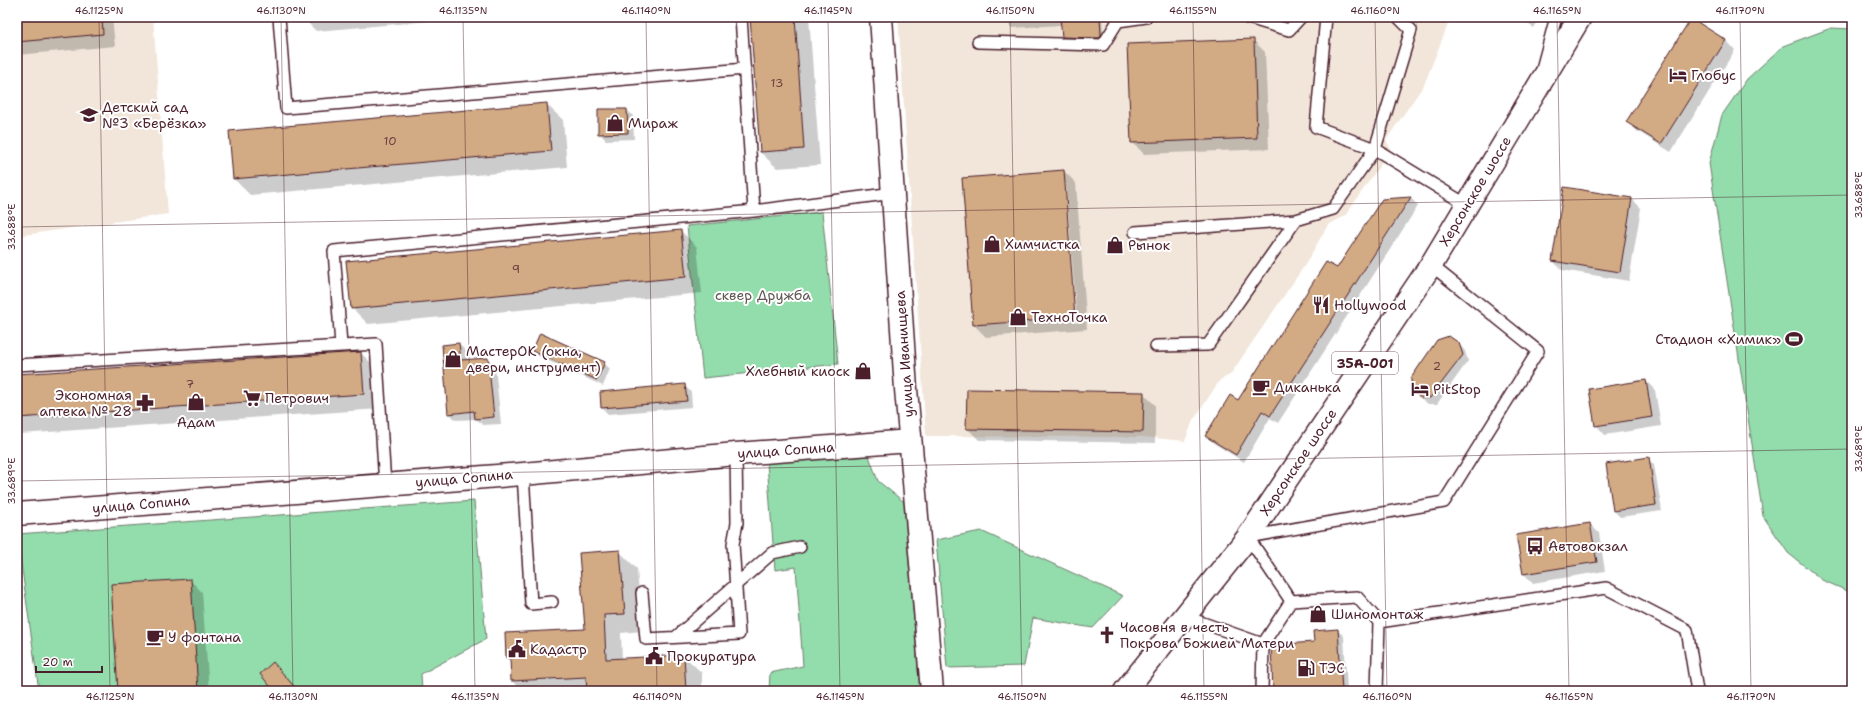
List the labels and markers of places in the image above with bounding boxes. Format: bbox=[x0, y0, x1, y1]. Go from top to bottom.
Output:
hotel icon: Глобус bbox=[1668, 65, 1688, 85]
place label: Глобус bbox=[1691, 66, 1736, 84]
place label: Детский сад №3 «Берёзка» bbox=[102, 98, 206, 132]
school or university icon: Детский сад №3 «Берёзка» bbox=[79, 105, 99, 125]
shop icon: Мираж bbox=[605, 113, 625, 133]
place label: Мираж bbox=[628, 114, 679, 132]
shop icon: Химчистка bbox=[982, 234, 1002, 254]
place label: Химчистка bbox=[1005, 235, 1080, 253]
shop icon: Рынок bbox=[1105, 235, 1125, 255]
place label: Рынок bbox=[1128, 236, 1171, 254]
restaurant icon: Hollywood bbox=[1311, 295, 1331, 315]
place label: Hollywood bbox=[1334, 296, 1407, 314]
shop icon: ТехноТочка bbox=[1008, 307, 1028, 327]
place label: ТехноТочка bbox=[1031, 308, 1108, 326]
sports icon: Стадион «Химик» bbox=[1784, 329, 1804, 349]
place label: Стадион «Химик» bbox=[1655, 330, 1781, 348]
place label: МастерОК (окна, двери, инструмент) bbox=[466, 342, 601, 376]
shop icon: МастерОК (окна, двери, инструмент) bbox=[443, 349, 463, 369]
shop icon: Хлебный киоск bbox=[853, 361, 873, 381]
place label: Хлебный киоск bbox=[746, 362, 851, 380]
cafe icon: Диканька bbox=[1251, 377, 1271, 397]
place label: Диканька bbox=[1274, 378, 1341, 396]
hotel icon: PitStop bbox=[1410, 379, 1430, 399]
place label: PitStop bbox=[1433, 380, 1481, 398]
place label: Экономная аптека № 28 bbox=[39, 386, 132, 420]
supermarket icon: Петрович bbox=[242, 388, 262, 408]
place label: Петрович bbox=[265, 389, 329, 407]
shop icon: Адам bbox=[186, 392, 206, 412]
pharmacy icon: Экономная аптека № 28 bbox=[135, 393, 155, 413]
place label: Адам bbox=[177, 413, 215, 431]
bus stop icon: Автовокзал bbox=[1525, 536, 1545, 556]
place label: Автовокзал bbox=[1548, 537, 1628, 555]
shop icon: Шиномонтаж bbox=[1308, 604, 1328, 624]
place label: Шиномонтаж bbox=[1331, 605, 1424, 623]
place label: Часовня в честь Покрова Божией Матери bbox=[1120, 618, 1294, 652]
church icon: Часовня в честь Покрова Божией Матери bbox=[1097, 625, 1117, 645]
cafe icon: У фонтана bbox=[145, 627, 165, 647]
place label: У фонтана bbox=[168, 628, 241, 646]
public building icon: Кадастр bbox=[507, 639, 527, 659]
place label: Кадастр bbox=[530, 640, 587, 658]
public building icon: Прокуратура bbox=[644, 646, 664, 666]
place label: Прокуратура bbox=[667, 647, 756, 665]
fuel station icon: ТЭС bbox=[1296, 658, 1316, 678]
place label: ТЭС bbox=[1319, 659, 1345, 677]

